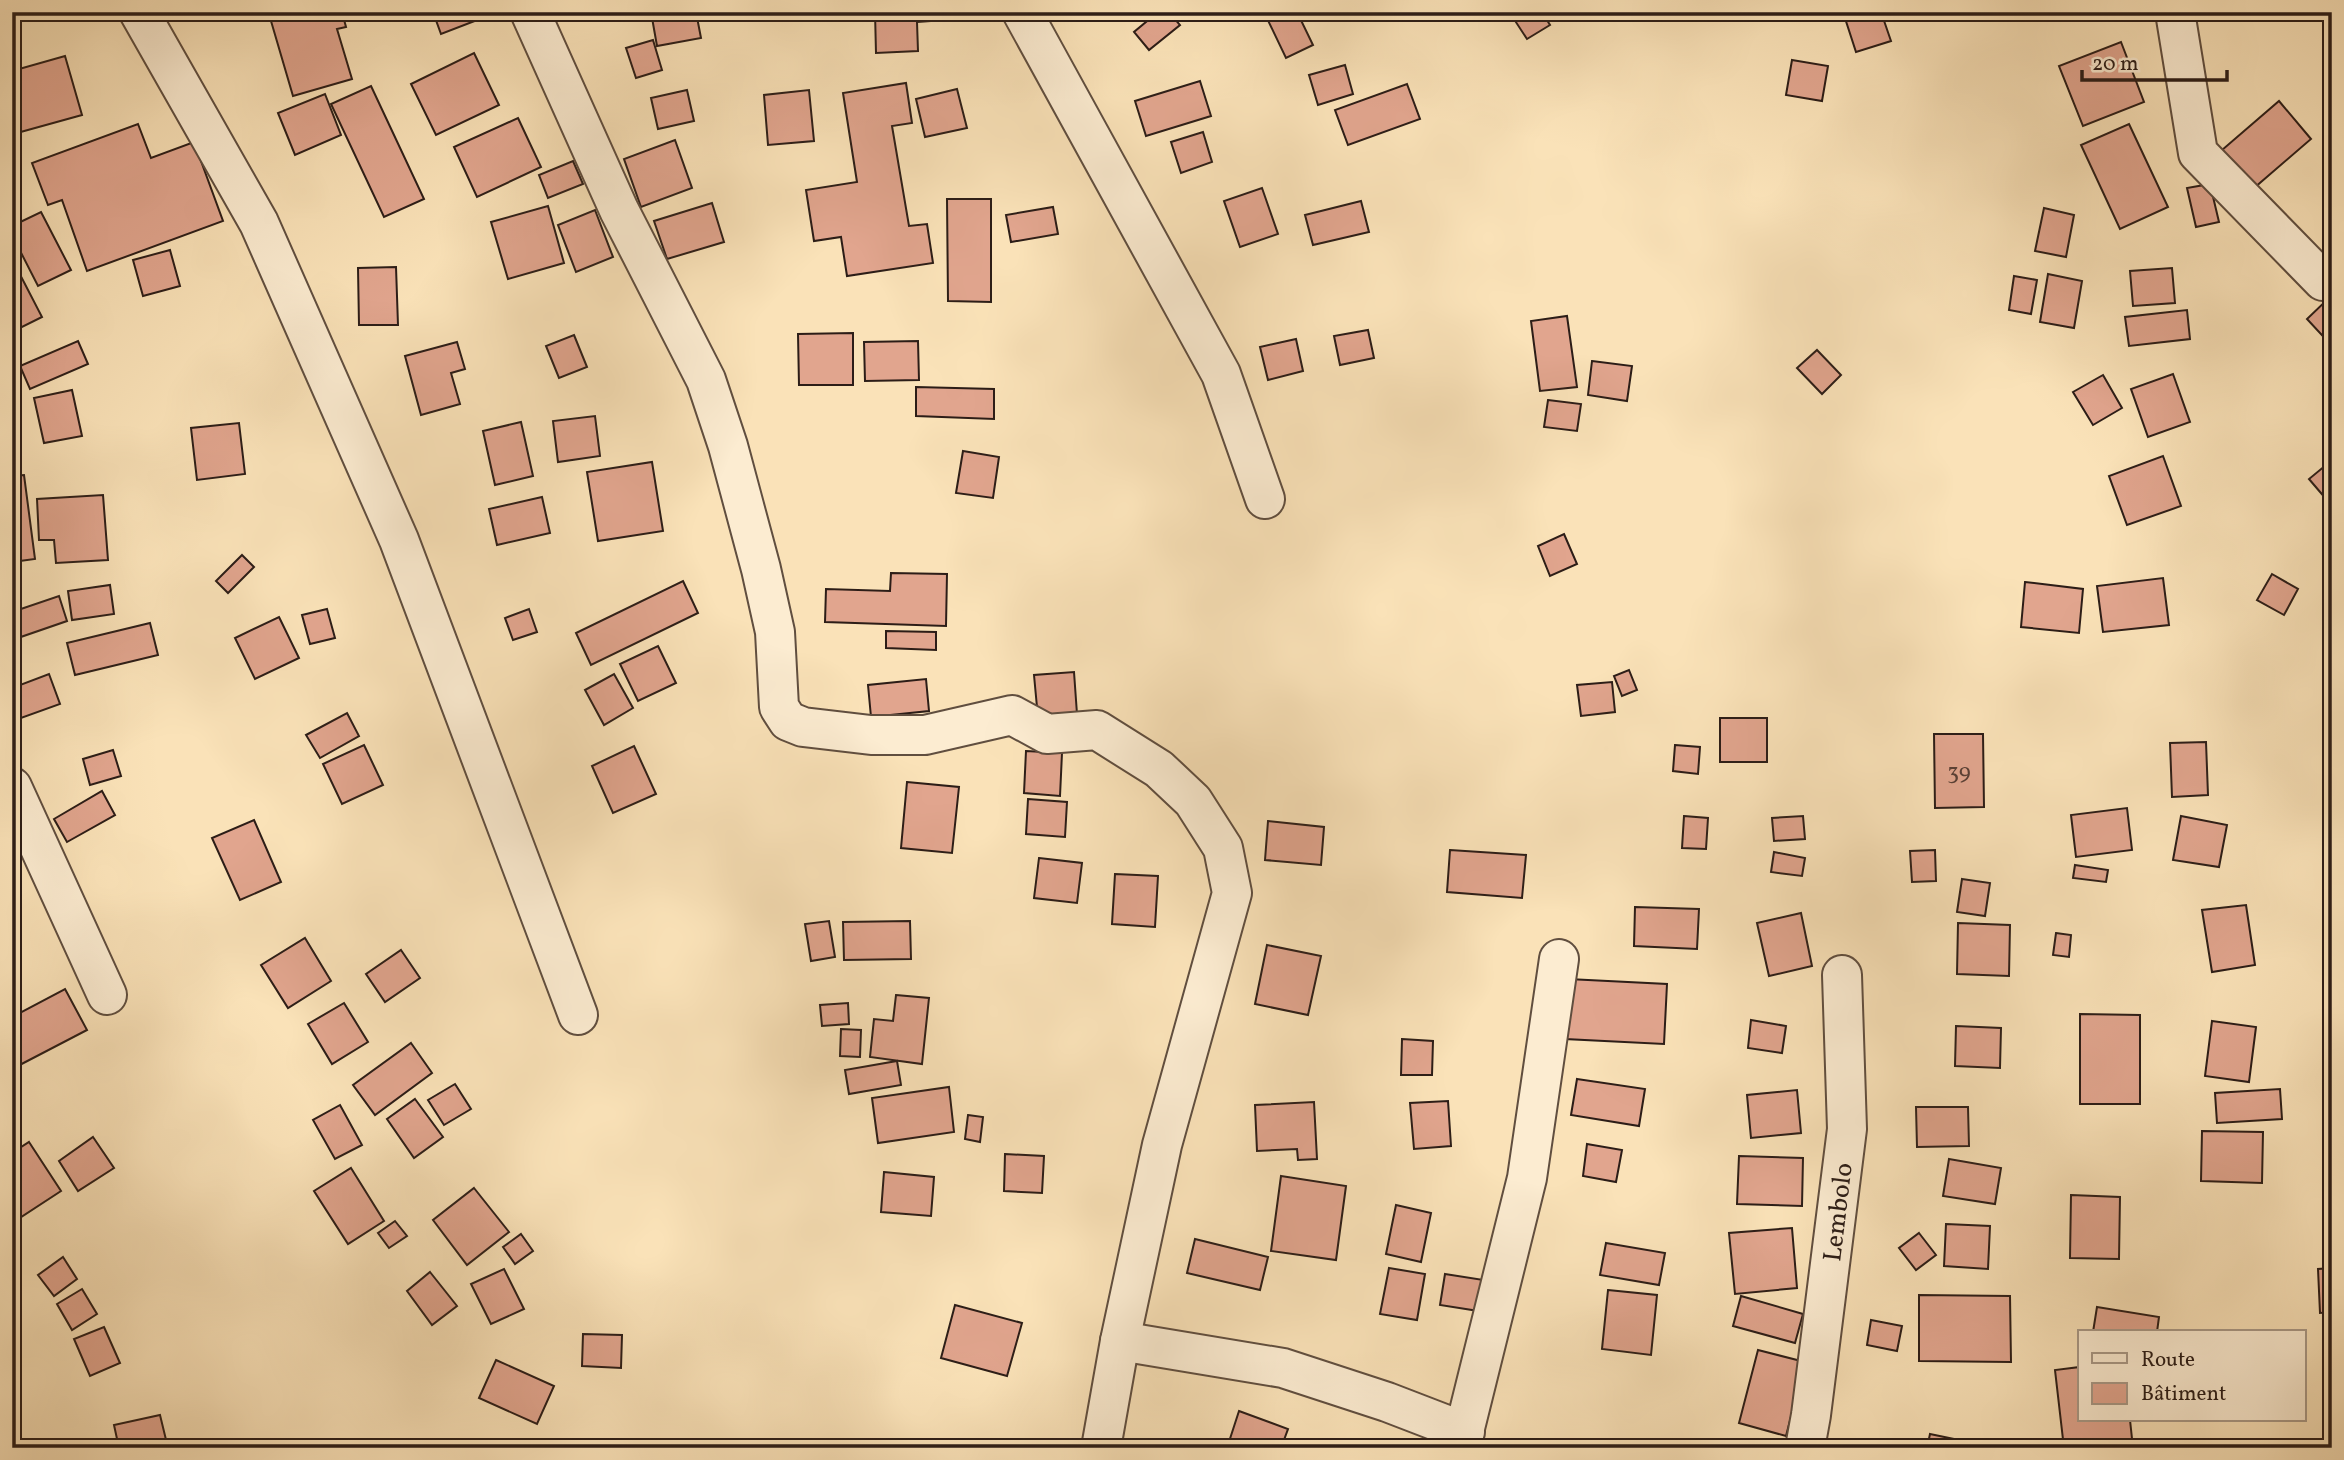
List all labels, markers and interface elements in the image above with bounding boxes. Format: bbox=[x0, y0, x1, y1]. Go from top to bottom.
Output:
scale bar bbox=[2082, 38, 2227, 82]
text: 20 m bbox=[2092, 50, 2138, 79]
house number: 39 bbox=[1947, 757, 1971, 789]
street label: Lembolo bbox=[1815, 1161, 1863, 1264]
legend bbox=[2078, 1330, 2306, 1422]
text: Route bbox=[2141, 1346, 2195, 1375]
text: Bâtiment bbox=[2141, 1380, 2226, 1409]

